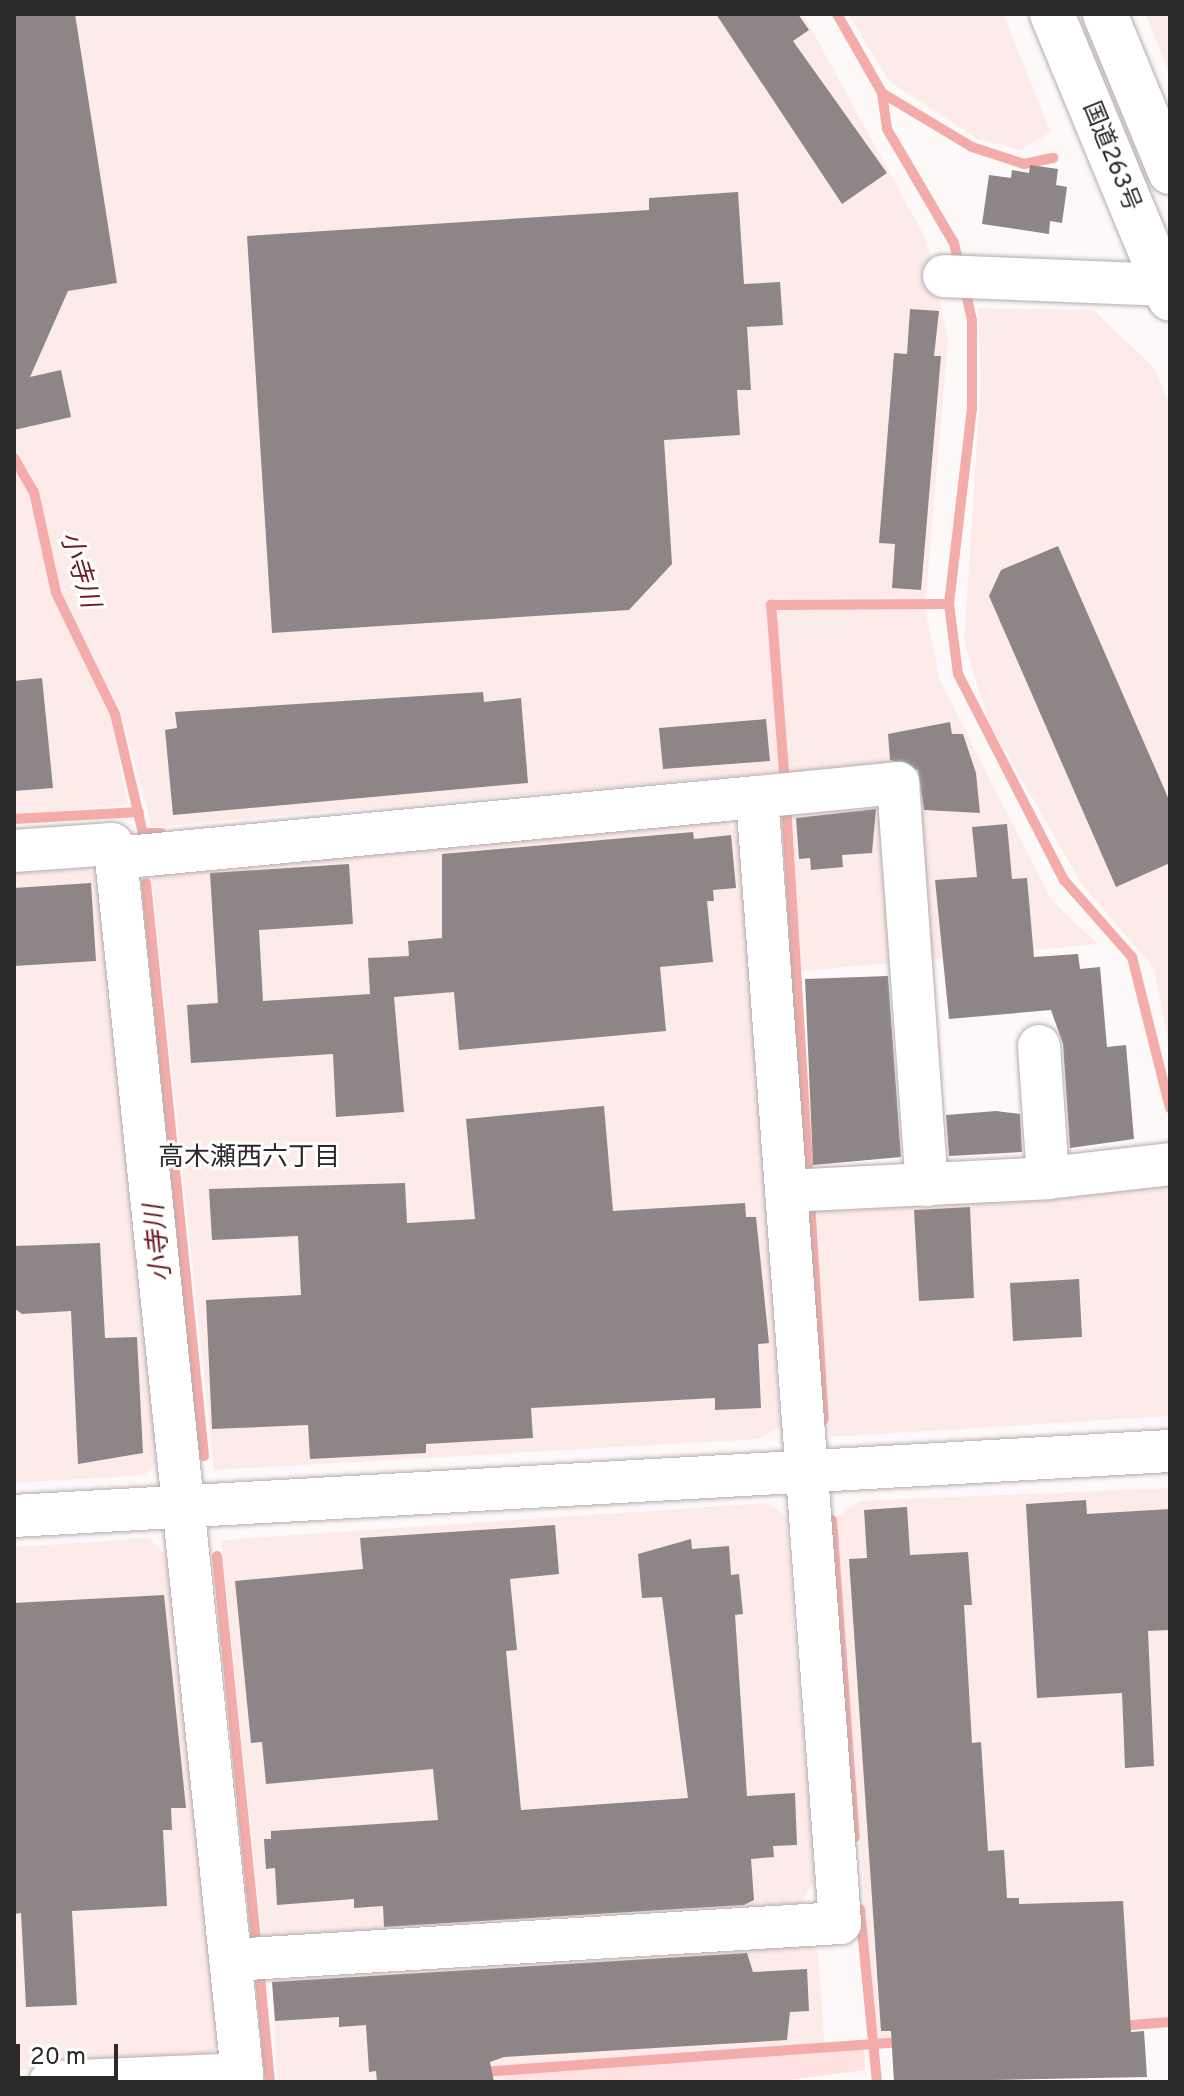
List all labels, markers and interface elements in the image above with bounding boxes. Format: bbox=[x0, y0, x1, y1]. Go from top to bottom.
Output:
street label: 国道263号 bbox=[1075, 98, 1145, 216]
water label: 小寺川 bbox=[52, 528, 104, 612]
district label: 高木瀬西六丁目 bbox=[158, 1143, 340, 1175]
water label: 小寺川 bbox=[140, 1203, 180, 1283]
scale bar bbox=[20, 2028, 122, 2078]
text: 20 m bbox=[30, 2043, 86, 2073]

